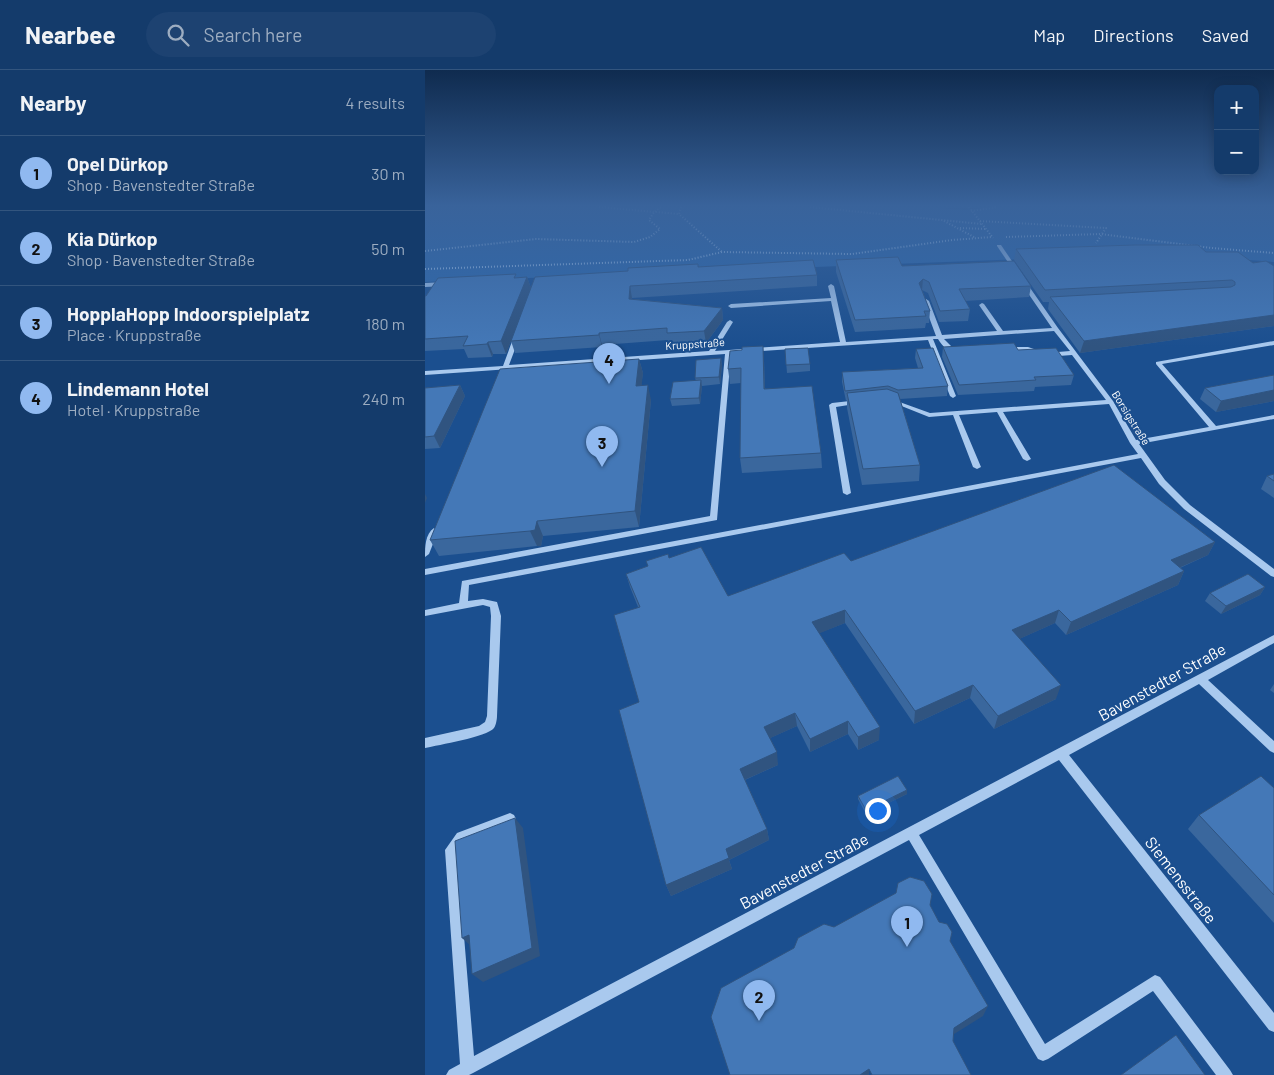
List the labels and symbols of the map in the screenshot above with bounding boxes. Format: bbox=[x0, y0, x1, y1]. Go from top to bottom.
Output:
street label: Kruppstraße bbox=[665, 335, 725, 352]
pin: 4 bbox=[593, 343, 625, 384]
street label: Borsigstraße bbox=[1110, 388, 1153, 447]
pin: 3 bbox=[586, 426, 618, 467]
street label: Bavenstedter Straße bbox=[1095, 639, 1229, 724]
your location bbox=[865, 798, 891, 824]
street label: Bavenstedter Straße bbox=[736, 829, 871, 912]
street label: Siemensstraße bbox=[1142, 833, 1221, 927]
pin: 1 bbox=[891, 906, 923, 947]
pin: 2 bbox=[743, 980, 775, 1021]

